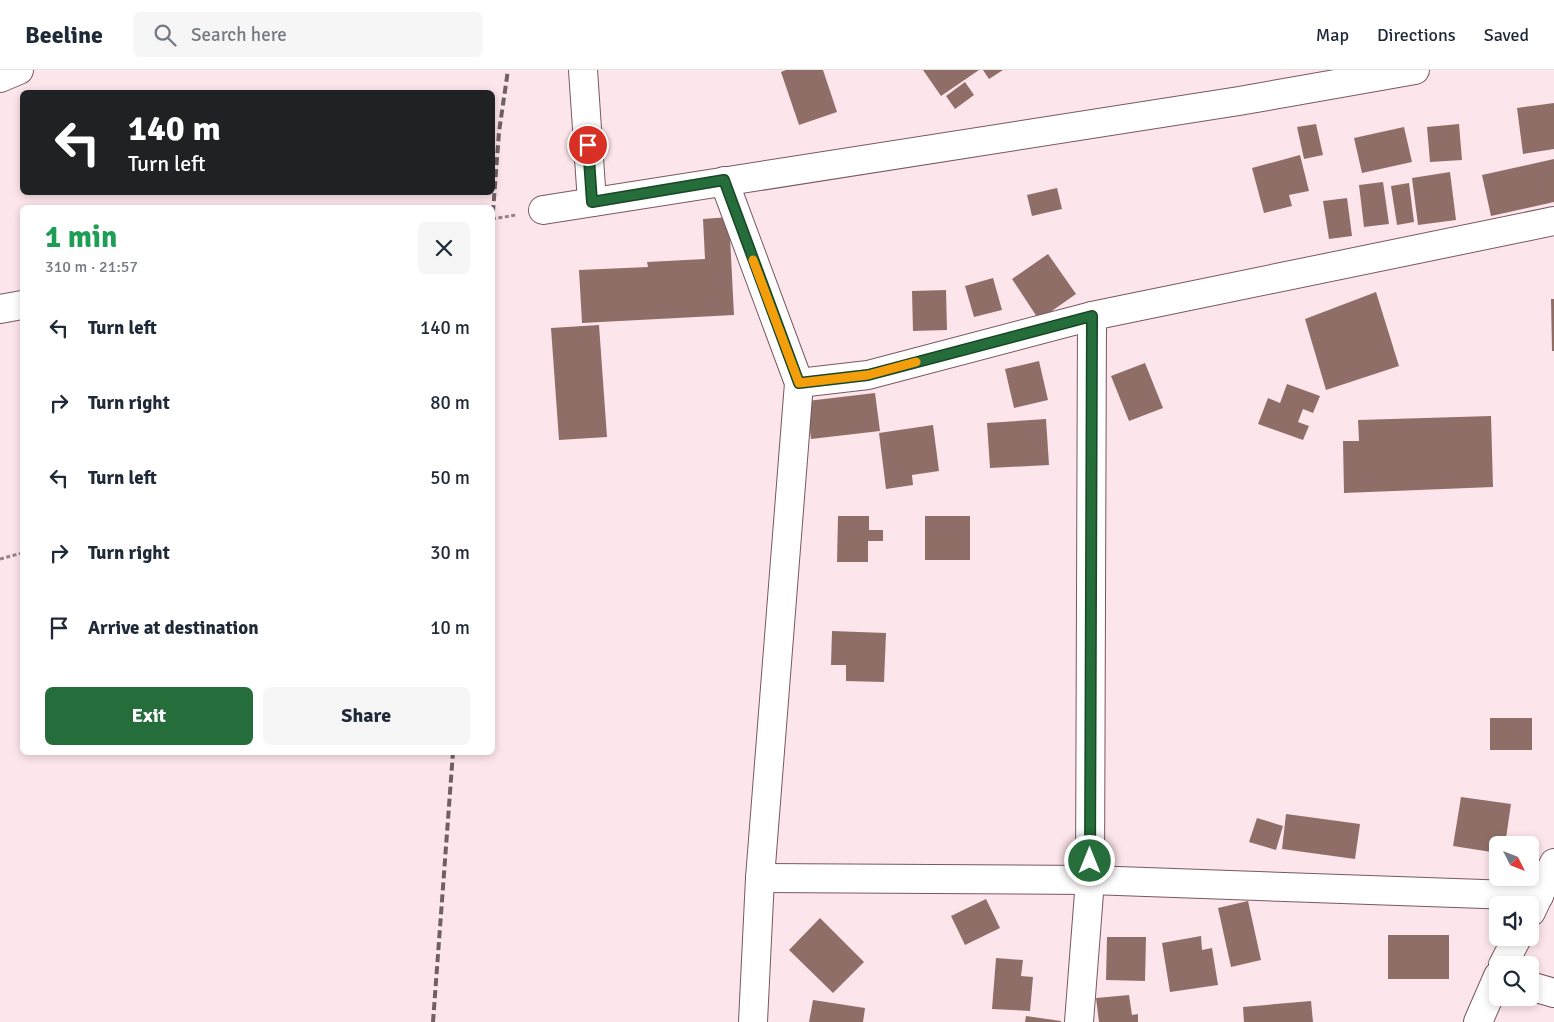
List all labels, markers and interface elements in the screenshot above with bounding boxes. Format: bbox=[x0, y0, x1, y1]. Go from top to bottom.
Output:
search box bbox=[133, 12, 483, 57]
text: Beeline bbox=[25, 20, 103, 50]
icon: search bbox=[151, 21, 179, 49]
text: Search here bbox=[191, 23, 287, 47]
text: Map bbox=[1316, 24, 1349, 46]
text: Directions bbox=[1377, 24, 1456, 46]
text: Saved bbox=[1484, 24, 1529, 46]
text: 140 m bbox=[128, 107, 221, 150]
icon: left bbox=[45, 110, 110, 175]
pin bbox=[567, 124, 609, 166]
icon: arrive bbox=[574, 131, 602, 159]
text: Turn left bbox=[128, 150, 206, 177]
text: 1 min bbox=[45, 219, 117, 256]
button: close bbox=[418, 222, 470, 274]
text: 310 m · 21:57 bbox=[45, 257, 138, 277]
icon: left bbox=[45, 314, 73, 342]
text: Turn left bbox=[88, 316, 157, 340]
text: 140 m bbox=[420, 316, 470, 340]
icon: right bbox=[45, 389, 73, 417]
text: Turn right bbox=[88, 391, 170, 415]
text: 80 m bbox=[430, 391, 470, 415]
icon: left bbox=[45, 464, 73, 492]
text: Turn left bbox=[88, 466, 157, 490]
text: 50 m bbox=[430, 466, 470, 490]
icon: right bbox=[45, 539, 73, 567]
text: Turn right bbox=[88, 541, 170, 565]
text: 30 m bbox=[430, 541, 470, 565]
icon: arrive bbox=[45, 614, 73, 642]
text: Arrive at destination bbox=[88, 616, 259, 640]
text: 10 m bbox=[430, 616, 470, 640]
button: Exit bbox=[45, 687, 253, 745]
button: Share bbox=[263, 687, 470, 745]
position arrow bbox=[1063, 834, 1115, 886]
north arrow bbox=[1489, 836, 1539, 886]
map controls bbox=[1489, 836, 1539, 1006]
button: sound bbox=[1489, 896, 1539, 946]
button: search bbox=[1489, 956, 1539, 1006]

